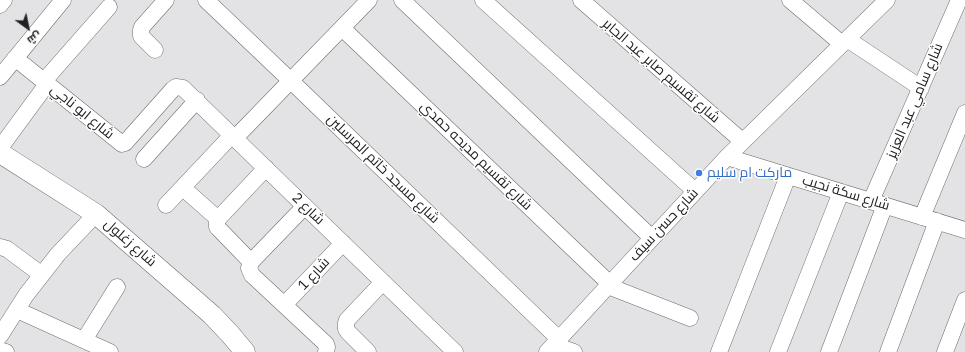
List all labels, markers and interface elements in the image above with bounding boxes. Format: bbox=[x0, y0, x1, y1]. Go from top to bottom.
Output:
north arrow bbox=[8, 8, 48, 48]
street label: شارع تقسيم صابر عبد الجابر bbox=[599, 15, 723, 127]
text: ش bbox=[25, 28, 44, 48]
street label: شارع سامي عبد العزيز bbox=[883, 41, 947, 161]
street label: شارع ابو ناجي bbox=[47, 81, 117, 143]
street label: شارع تقسيم مديحه حمدي bbox=[417, 98, 535, 214]
street label: شارع مسجد خاتم المرسلين bbox=[323, 111, 443, 227]
place label: ماركت ام سليم bbox=[707, 165, 792, 181]
marker: ماركت ام سليم bbox=[694, 168, 704, 178]
street label: شارع سكة نجيب bbox=[800, 172, 892, 214]
street label: شارع حسن سيف bbox=[626, 185, 702, 265]
street label: شارع 2 bbox=[288, 189, 328, 229]
street label: شارع زغلول bbox=[100, 216, 160, 270]
street label: شارع 1 bbox=[295, 254, 333, 294]

